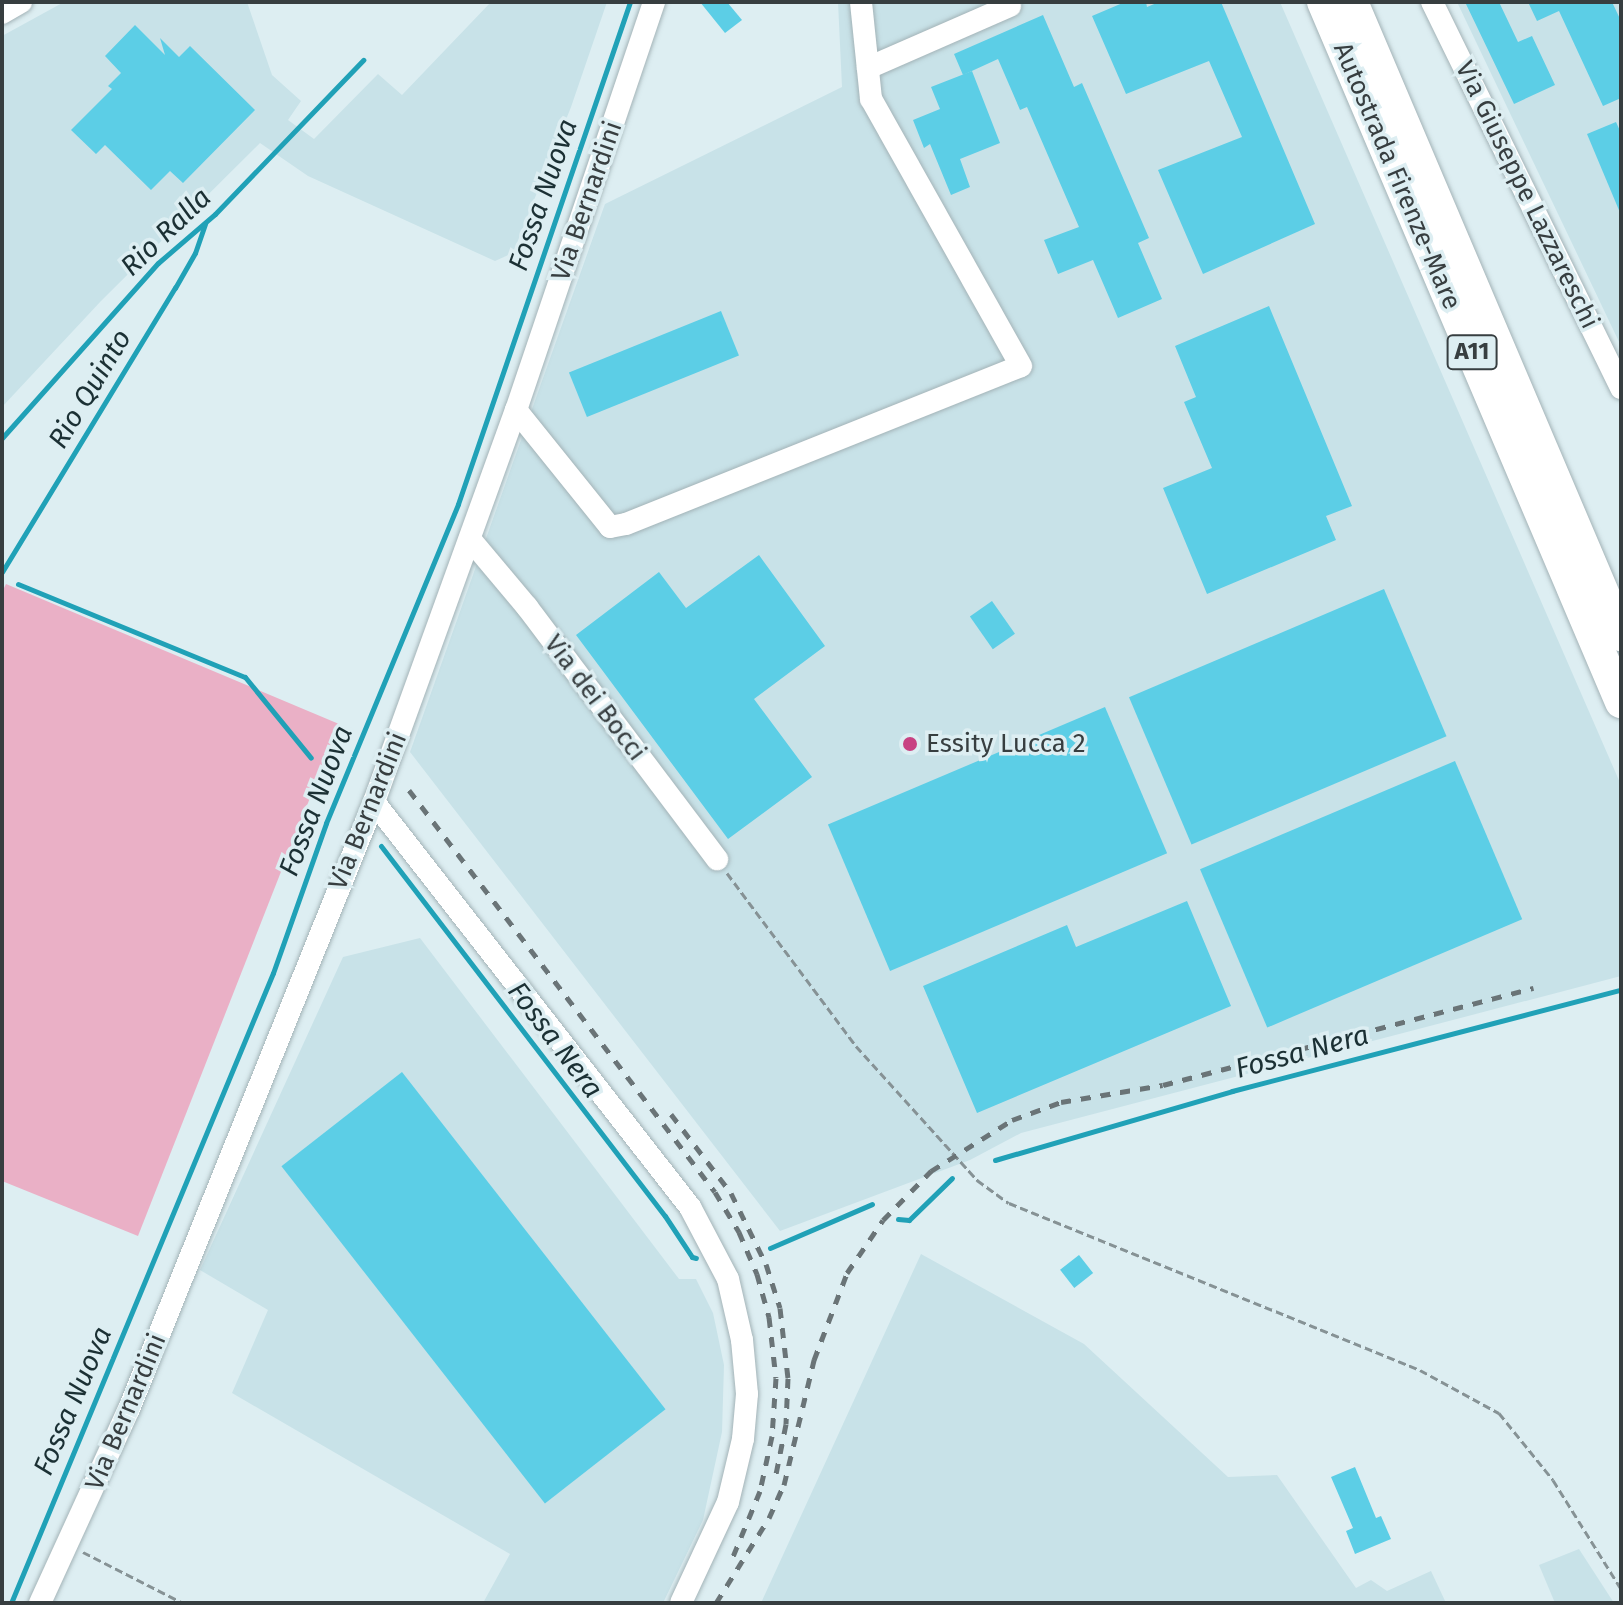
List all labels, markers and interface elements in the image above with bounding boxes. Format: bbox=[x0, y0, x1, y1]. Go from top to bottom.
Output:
street label: Autostrada Firenze-Mare bbox=[1327, 38, 1467, 314]
street label: Via Giuseppe Lazzareschi bbox=[1449, 56, 1605, 334]
water label: Fossa Nuova bbox=[501, 115, 585, 275]
street label: Via Bernardini bbox=[545, 117, 629, 285]
water label: Rio Ralla bbox=[114, 181, 218, 283]
water label: Rio Quinto bbox=[41, 323, 139, 455]
road number: A11 bbox=[1446, 332, 1498, 372]
street label: Via dei Bocci bbox=[538, 629, 652, 767]
water label: Fossa Nuova bbox=[272, 721, 360, 881]
street label: Via Bernardini bbox=[322, 728, 414, 894]
place label: Essity Lucca 2 bbox=[926, 728, 1086, 760]
marker: Essity Lucca 2 bbox=[901, 735, 919, 753]
water label: Fossa Nera bbox=[500, 975, 610, 1105]
water label: Fossa Nera bbox=[1232, 1018, 1372, 1086]
water label: Fossa Nuova bbox=[27, 1322, 119, 1480]
street label: Via Bernardini bbox=[79, 1329, 173, 1495]

